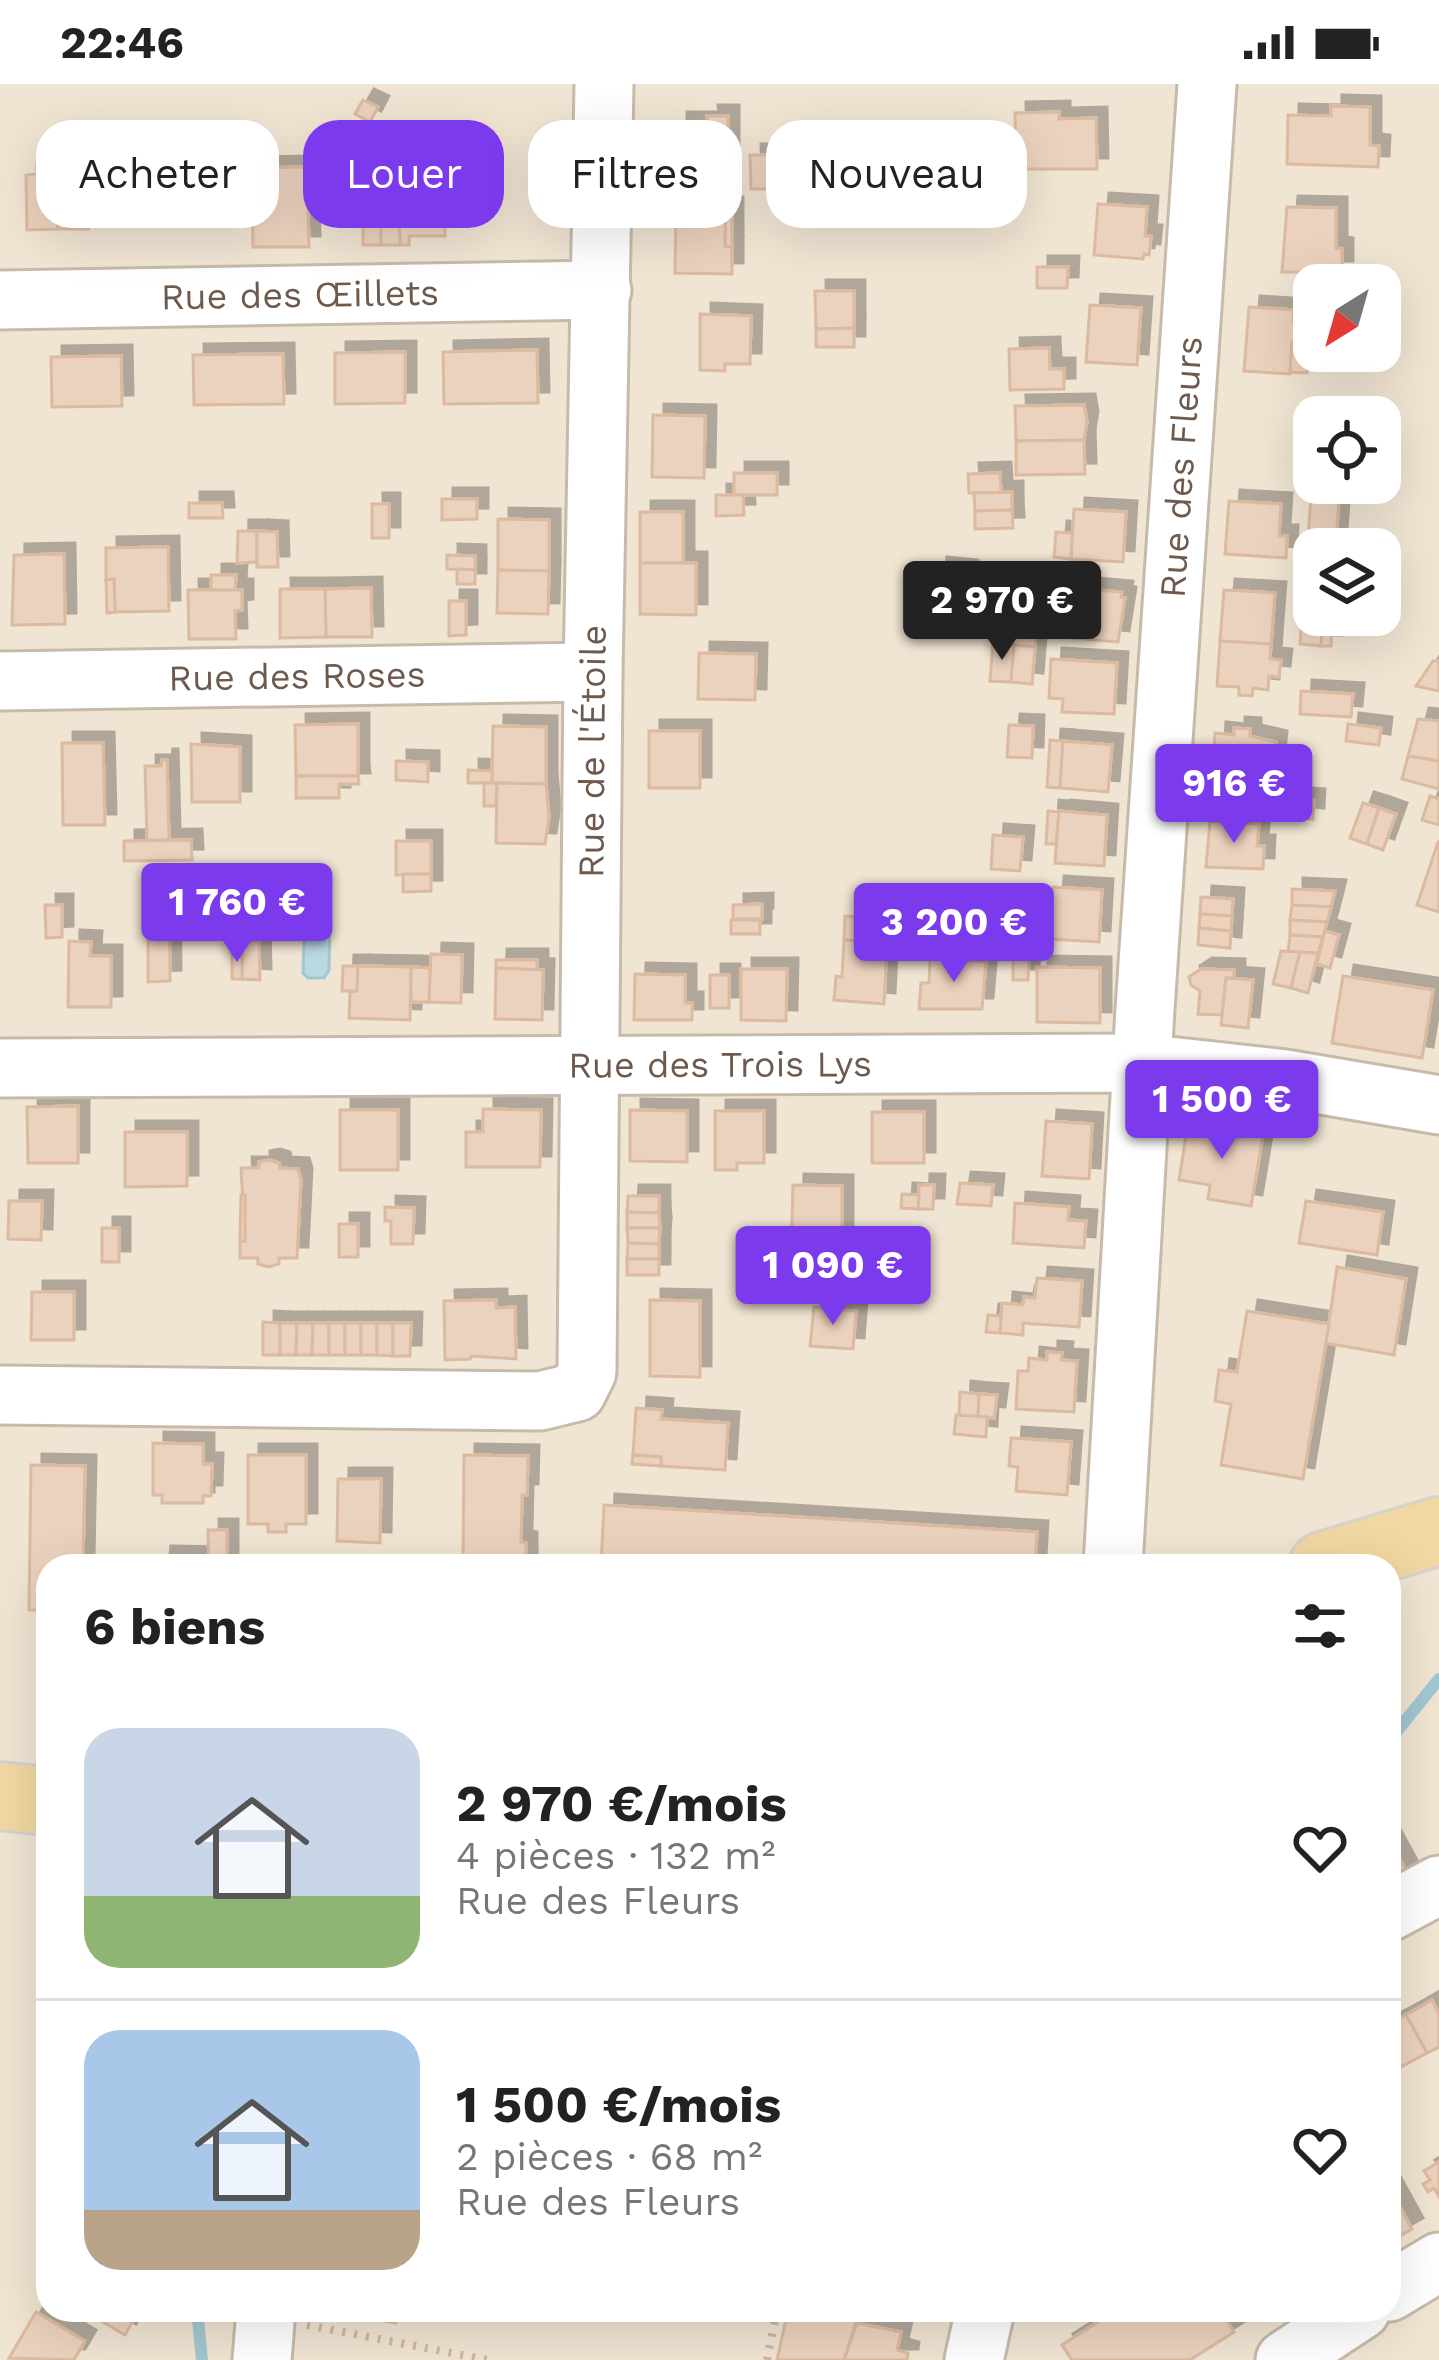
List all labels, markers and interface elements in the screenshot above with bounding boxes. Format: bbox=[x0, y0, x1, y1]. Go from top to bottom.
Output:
text: 22:46 bbox=[60, 16, 184, 69]
chip: Acheter bbox=[36, 120, 279, 228]
chip: Louer bbox=[303, 120, 504, 228]
chip: Filtres bbox=[528, 120, 742, 228]
chip: Nouveau bbox=[766, 120, 1027, 228]
north arrow bbox=[1293, 264, 1401, 372]
map controls bbox=[1293, 264, 1401, 636]
street label: Rue des Œillets bbox=[160, 272, 439, 318]
street label: Rue des Fleurs bbox=[1152, 335, 1211, 599]
button: locate bbox=[1293, 396, 1401, 504]
button: layers bbox=[1293, 528, 1401, 636]
pin: 2 970 € bbox=[891, 561, 1113, 663]
text: 2 970 € bbox=[930, 577, 1074, 622]
street label: Rue de l'Étoile bbox=[570, 624, 615, 878]
street label: Rue des Roses bbox=[168, 654, 426, 699]
pin: 916 € bbox=[1150, 744, 1318, 846]
text: 916 € bbox=[1182, 760, 1286, 805]
pin: 1 760 € bbox=[126, 863, 348, 965]
text: 1 760 € bbox=[168, 879, 306, 924]
pin: 3 200 € bbox=[843, 883, 1065, 985]
text: 3 200 € bbox=[881, 899, 1027, 944]
street label: Rue des Trois Lys bbox=[568, 1043, 872, 1087]
pin: 1 500 € bbox=[1111, 1060, 1333, 1162]
text: 1 500 € bbox=[1152, 1076, 1292, 1121]
pin: 1 090 € bbox=[722, 1226, 944, 1328]
text: 1 090 € bbox=[763, 1242, 903, 1287]
icon: filters bbox=[1287, 1593, 1353, 1659]
text: 6 biens bbox=[84, 1597, 265, 1656]
text: 2 970 €/mois bbox=[456, 1774, 787, 1833]
icon: home bbox=[180, 1776, 324, 1920]
icon: heart bbox=[1287, 1815, 1353, 1881]
text: 4 pièces · 132 m² bbox=[456, 1833, 775, 1878]
text: Rue des Fleurs bbox=[456, 1878, 740, 1923]
text: 1 500 €/mois bbox=[456, 2075, 781, 2134]
icon: home bbox=[180, 2078, 324, 2222]
icon: heart bbox=[1287, 2117, 1353, 2183]
text: 2 pièces · 68 m² bbox=[456, 2134, 762, 2179]
text: Rue des Fleurs bbox=[456, 2179, 740, 2224]

